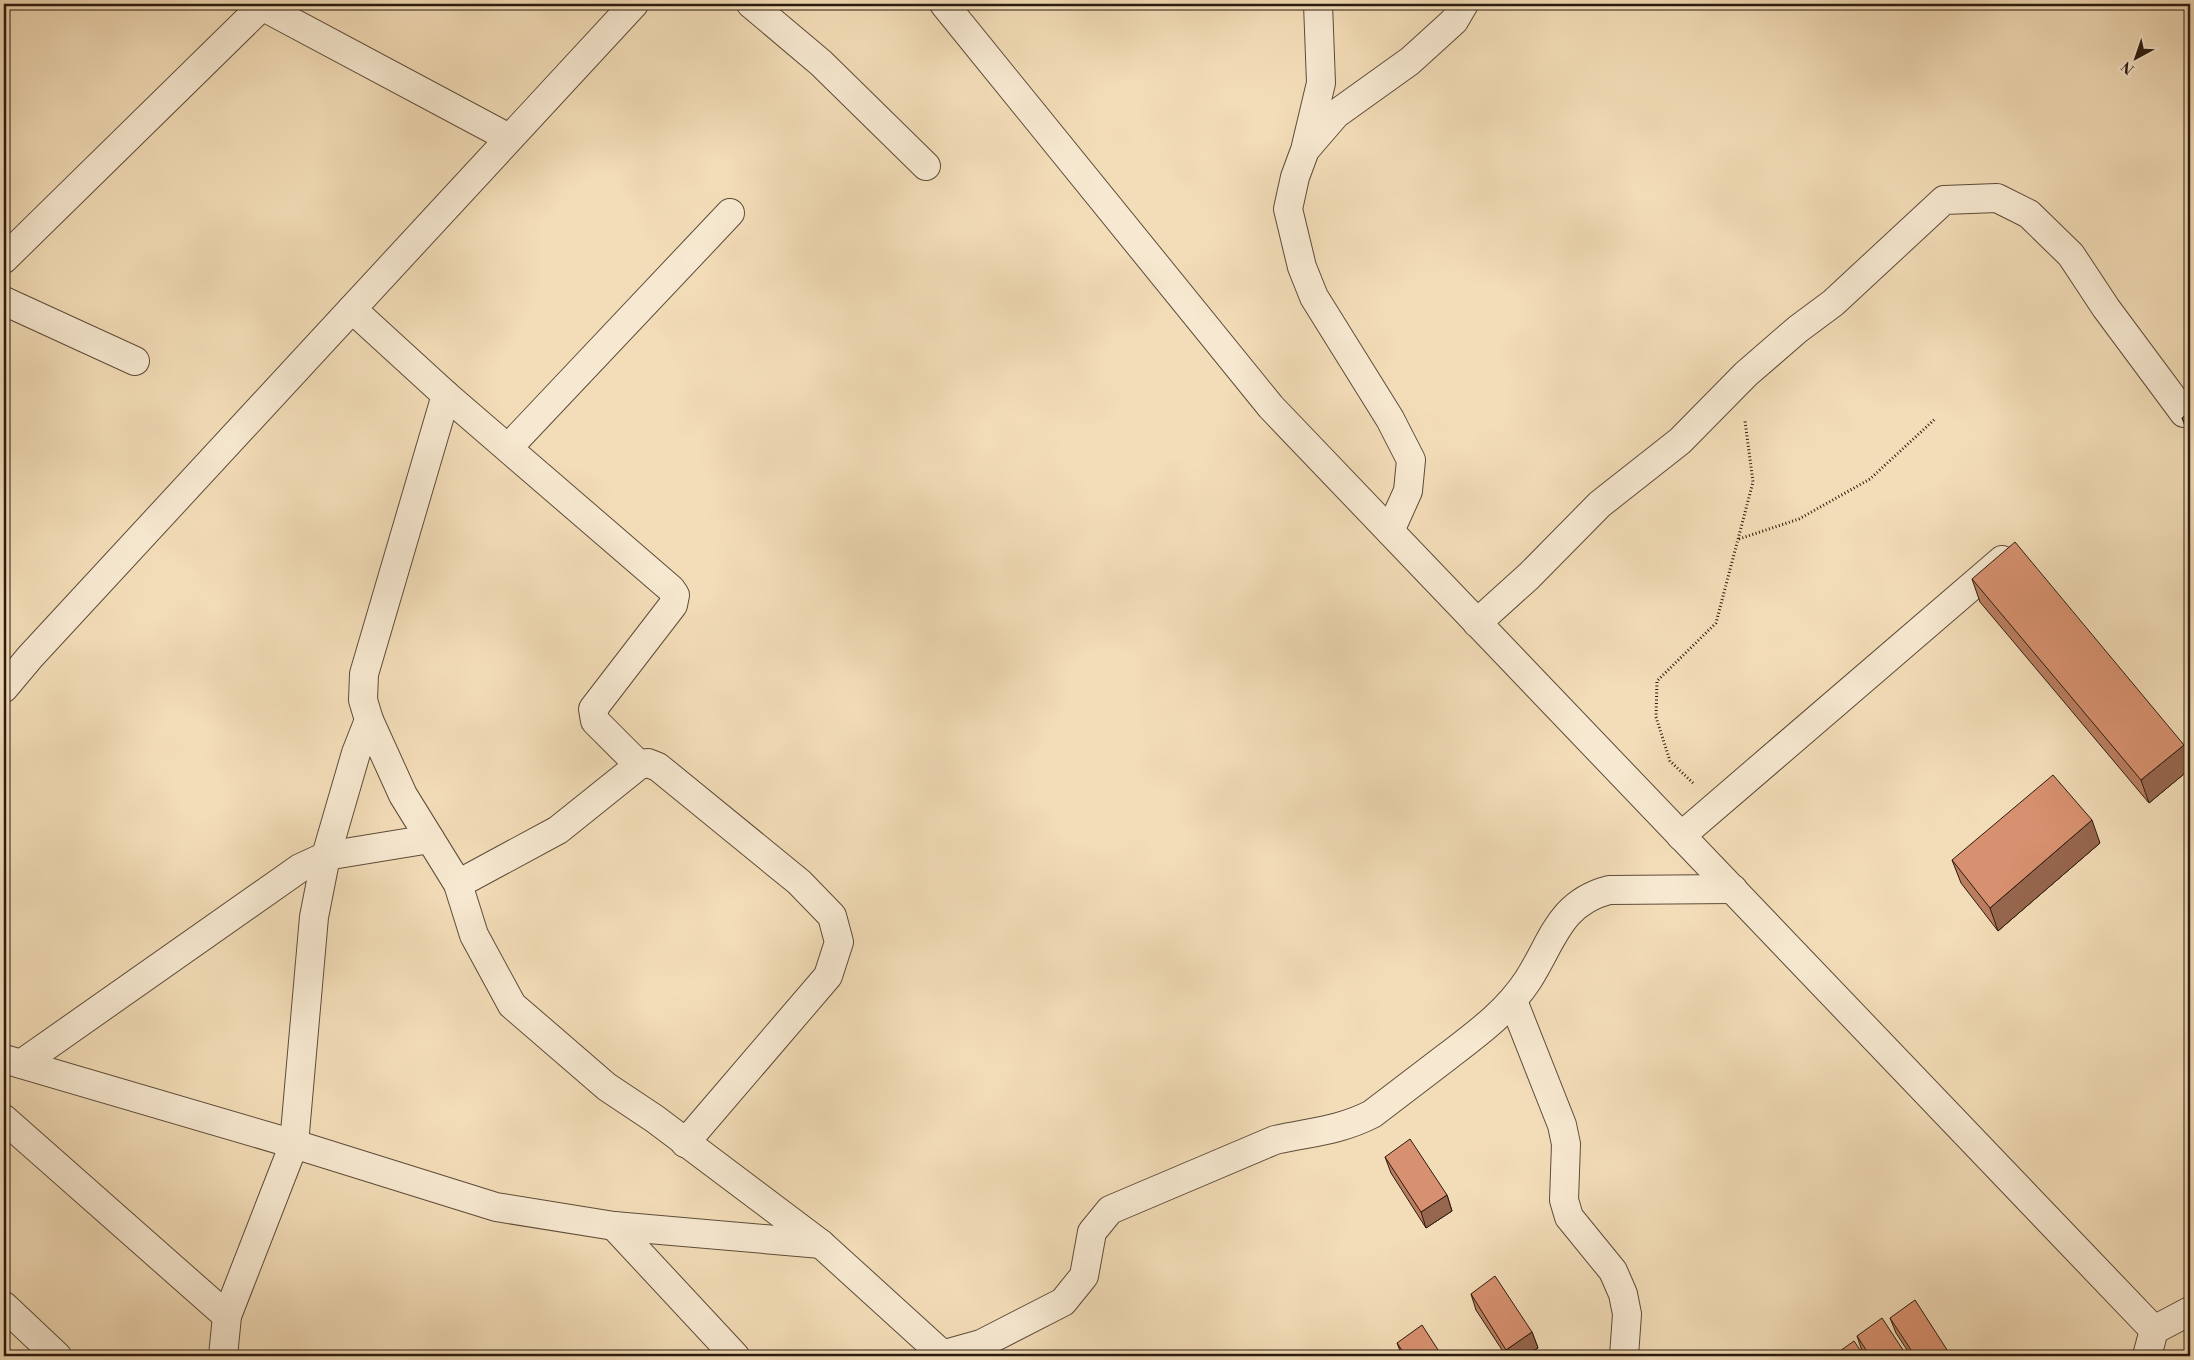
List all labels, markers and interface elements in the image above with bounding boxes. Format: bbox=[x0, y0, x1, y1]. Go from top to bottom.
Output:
north arrow bbox=[2112, 32, 2162, 82]
text: N bbox=[2118, 57, 2138, 78]

